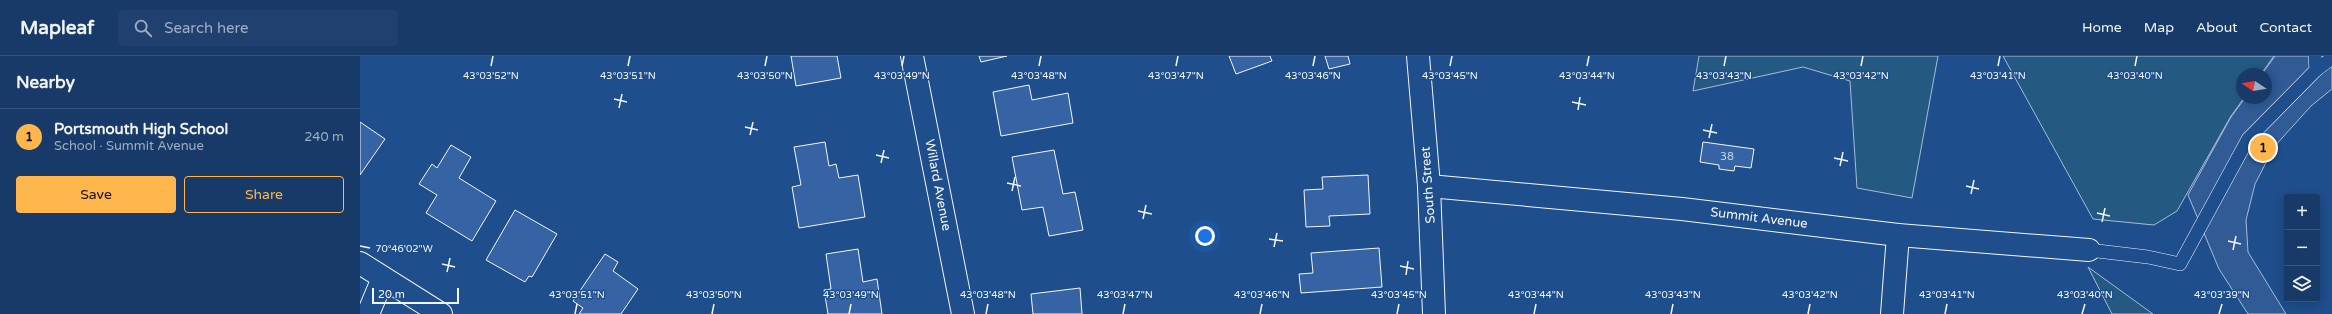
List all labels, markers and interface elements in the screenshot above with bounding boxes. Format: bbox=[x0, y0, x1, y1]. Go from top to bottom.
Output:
search box bbox=[118, 10, 398, 46]
text: Mapleaf bbox=[20, 17, 94, 39]
icon: search bbox=[132, 17, 154, 39]
text: Search here bbox=[164, 19, 249, 37]
text: Home bbox=[2082, 19, 2122, 36]
text: Map bbox=[2144, 19, 2174, 36]
text: About bbox=[2196, 19, 2238, 36]
text: Contact bbox=[2260, 19, 2312, 36]
north arrow bbox=[2236, 68, 2272, 104]
text: 43°03'52"N bbox=[463, 70, 519, 82]
text: 43°03'51"N bbox=[600, 70, 656, 82]
text: 43°03'50"N bbox=[737, 70, 793, 82]
text: 43°03'49"N bbox=[874, 70, 930, 82]
text: 43°03'48"N bbox=[1011, 70, 1067, 82]
text: 43°03'47"N bbox=[1148, 70, 1204, 82]
text: 43°03'46"N bbox=[1285, 70, 1341, 82]
text: 43°03'45"N bbox=[1422, 70, 1478, 82]
text: 43°03'44"N bbox=[1559, 70, 1615, 82]
text: 43°03'43"N bbox=[1696, 70, 1752, 82]
text: 43°03'42"N bbox=[1833, 70, 1889, 82]
text: 43°03'41"N bbox=[1970, 70, 2026, 82]
text: 43°03'40"N bbox=[2107, 70, 2163, 82]
text: Nearby bbox=[16, 72, 75, 93]
text: Portsmouth High School bbox=[54, 120, 228, 138]
text: 1 bbox=[25, 129, 33, 145]
text: 240 m bbox=[304, 129, 344, 145]
pin: 1 bbox=[2250, 133, 2276, 163]
text: School · Summit Avenue bbox=[54, 138, 204, 154]
street label: Willard Avenue bbox=[921, 138, 955, 232]
street label: South Street bbox=[1417, 146, 1439, 224]
house number: 38 bbox=[1720, 150, 1734, 163]
button: Save bbox=[16, 176, 176, 213]
button: Share bbox=[184, 176, 344, 213]
map controls bbox=[2284, 194, 2320, 302]
button: + bbox=[2284, 194, 2320, 230]
street label: Summit Avenue bbox=[1709, 204, 1809, 232]
your location bbox=[1195, 226, 1215, 246]
button: − bbox=[2284, 230, 2320, 266]
text: 70°46'02"W bbox=[375, 243, 433, 255]
button: layers bbox=[2284, 266, 2320, 302]
scale bar bbox=[372, 286, 459, 305]
text: 20 m bbox=[378, 288, 405, 301]
text: 43°03'51"N bbox=[549, 289, 605, 301]
text: 43°03'50"N bbox=[686, 289, 742, 301]
text: 43°03'49"N bbox=[823, 289, 879, 301]
text: 43°03'48"N bbox=[960, 289, 1016, 301]
text: 43°03'47"N bbox=[1097, 289, 1153, 301]
text: 43°03'46"N bbox=[1234, 289, 1290, 301]
text: 43°03'45"N bbox=[1371, 289, 1427, 301]
text: 43°03'44"N bbox=[1508, 289, 1564, 301]
text: 43°03'43"N bbox=[1645, 289, 1701, 301]
text: 43°03'42"N bbox=[1782, 289, 1838, 301]
text: 43°03'41"N bbox=[1919, 289, 1975, 301]
text: 43°03'40"N bbox=[2057, 289, 2113, 301]
text: 43°03'39"N bbox=[2194, 289, 2250, 301]

